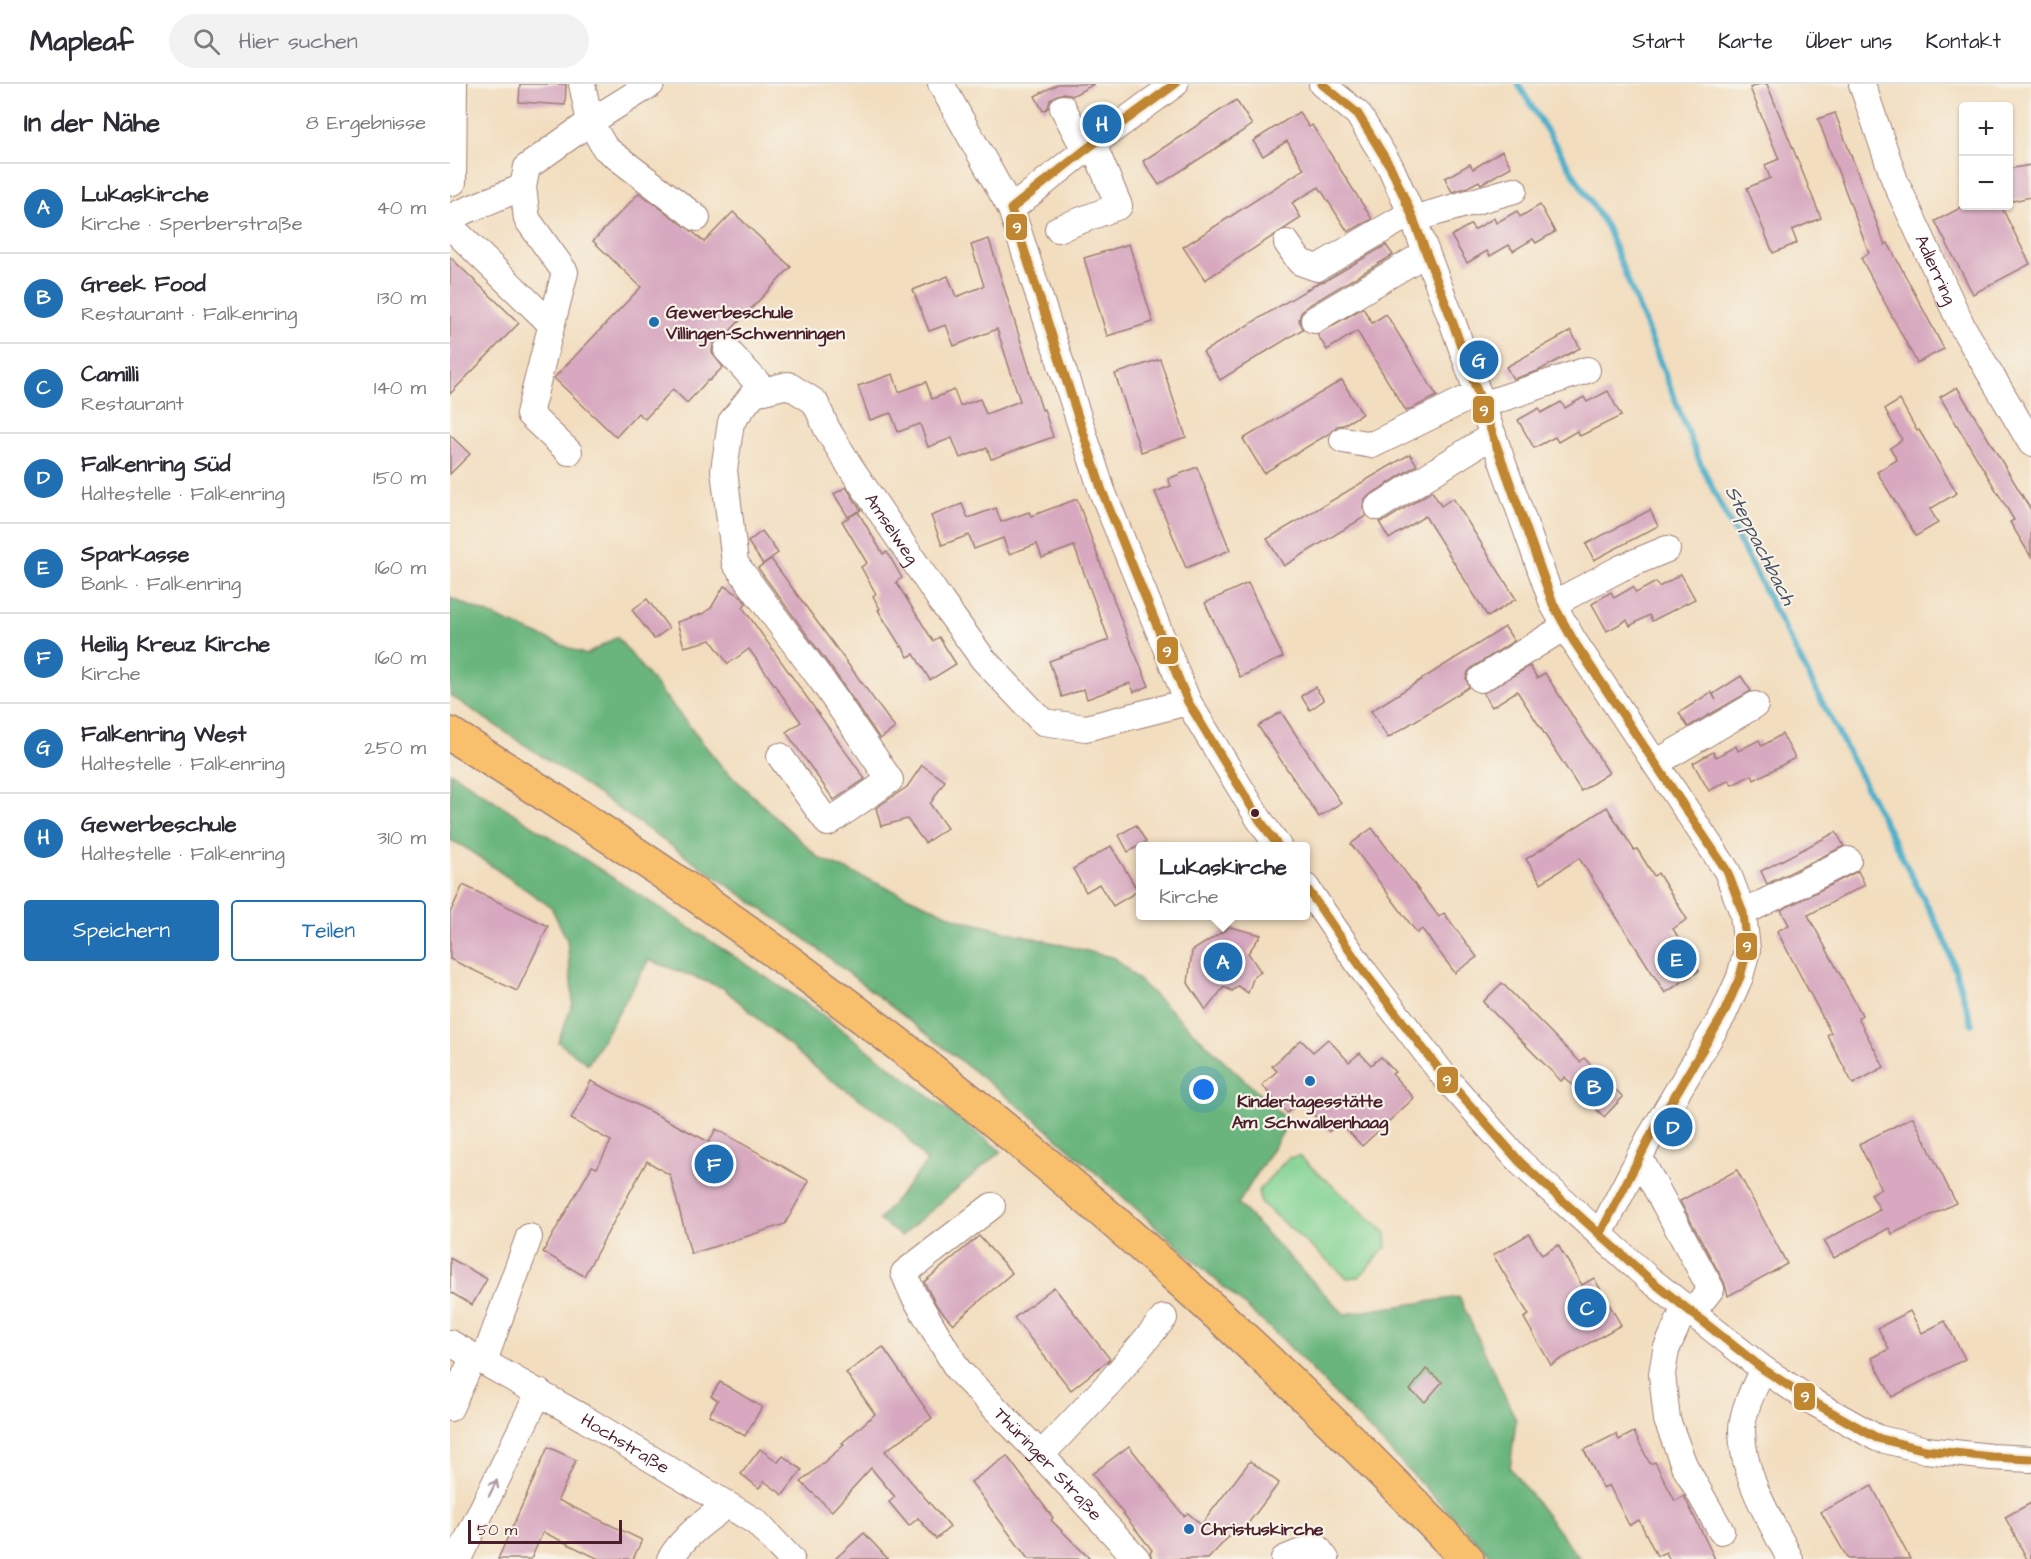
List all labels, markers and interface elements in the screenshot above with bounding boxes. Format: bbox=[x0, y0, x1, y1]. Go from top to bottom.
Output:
search box bbox=[169, 14, 589, 68]
text: Mapleaf bbox=[30, 22, 133, 61]
icon: search bbox=[190, 25, 223, 58]
text: Hier suchen bbox=[238, 26, 358, 57]
text: Start bbox=[1632, 27, 1685, 56]
text: Karte bbox=[1718, 27, 1773, 56]
text: Über uns bbox=[1806, 27, 1892, 56]
text: Kontakt bbox=[1925, 27, 2001, 56]
pin: H bbox=[1082, 102, 1122, 147]
map controls bbox=[1959, 102, 2013, 210]
button: + bbox=[1959, 102, 2013, 156]
text: In der Nähe bbox=[24, 105, 160, 141]
text: 8 Ergebnisse bbox=[306, 109, 426, 137]
button: − bbox=[1959, 156, 2013, 210]
text: Lukaskirche bbox=[81, 179, 209, 210]
text: A bbox=[37, 194, 50, 222]
text: 40 m bbox=[376, 194, 426, 222]
text: Kirche · Sperberstraße bbox=[81, 210, 303, 238]
line badge: 9 bbox=[1005, 213, 1028, 241]
text: 9 bbox=[1012, 217, 1022, 239]
street label: Adlerring bbox=[1909, 231, 1962, 309]
text: Greek Food bbox=[81, 269, 206, 300]
text: B bbox=[36, 284, 51, 312]
text: 130 m bbox=[377, 284, 426, 312]
text: Restaurant · Falkenring bbox=[81, 300, 297, 328]
place label: Gewerbeschule Villingen-Schwenningen bbox=[665, 300, 845, 347]
marker: Gewerbeschule Villingen-Schwenningen bbox=[647, 315, 661, 329]
pin: G bbox=[1460, 338, 1498, 382]
text: Camilli bbox=[81, 359, 138, 390]
text: C bbox=[36, 374, 51, 402]
text: 140 m bbox=[374, 374, 426, 402]
text: Restaurant bbox=[81, 390, 184, 418]
line badge: 9 bbox=[1472, 395, 1495, 424]
text: 9 bbox=[1479, 400, 1489, 422]
text: Falkenring Süd bbox=[81, 449, 231, 480]
text: D bbox=[37, 464, 50, 492]
text: 150 m bbox=[373, 464, 426, 492]
text: Haltestelle · Falkenring bbox=[81, 480, 285, 508]
water label: Steppachbach bbox=[1718, 481, 1803, 611]
street label: Amselweg bbox=[859, 488, 925, 570]
text: Sparkasse bbox=[81, 539, 189, 570]
text: E bbox=[38, 554, 49, 582]
text: 160 m bbox=[375, 554, 426, 582]
text: Bank · Falkenring bbox=[81, 570, 241, 598]
text: Heilig Kreuz Kirche bbox=[81, 629, 270, 660]
line badge: 9 bbox=[1156, 636, 1179, 665]
text: 9 bbox=[1162, 641, 1172, 663]
text: F bbox=[37, 644, 50, 672]
text: 160 m bbox=[375, 644, 426, 672]
text: Kirche bbox=[81, 660, 141, 688]
text: Falkenring West bbox=[81, 719, 246, 750]
text: G bbox=[37, 734, 50, 762]
text: 250 m bbox=[364, 734, 426, 762]
text: Haltestelle · Falkenring bbox=[81, 750, 285, 778]
unlabelled marker bbox=[1249, 807, 1261, 819]
text: Gewerbeschule bbox=[81, 809, 237, 840]
text: H bbox=[37, 824, 50, 852]
text: 310 m bbox=[377, 824, 426, 852]
text: Haltestelle · Falkenring bbox=[81, 840, 285, 868]
popup bbox=[1136, 842, 1310, 920]
text: Lukaskirche bbox=[1159, 852, 1287, 883]
text: Kirche bbox=[1159, 883, 1219, 911]
button: Speichern bbox=[24, 900, 219, 961]
button: Teilen bbox=[231, 900, 426, 961]
line badge: 9 bbox=[1735, 932, 1758, 961]
pin: E bbox=[1658, 936, 1696, 982]
text: 9 bbox=[1742, 936, 1752, 958]
pin: A bbox=[1204, 940, 1242, 984]
pin: B bbox=[1574, 1064, 1614, 1110]
line badge: 9 bbox=[1436, 1066, 1459, 1094]
text: 9 bbox=[1442, 1070, 1452, 1092]
marker: Kindertagesstätte Am Schwalbenhaag bbox=[1303, 1074, 1317, 1088]
your location bbox=[1189, 1075, 1218, 1104]
place label: Kindertagesstätte Am Schwalbenhaag bbox=[1232, 1089, 1389, 1136]
pin: D bbox=[1654, 1104, 1692, 1150]
pin: F bbox=[694, 1142, 734, 1186]
pin: C bbox=[1568, 1286, 1606, 1330]
line badge: 9 bbox=[1793, 1382, 1816, 1411]
text: 9 bbox=[1800, 1386, 1810, 1408]
street label: Thüringer Straße bbox=[988, 1402, 1108, 1527]
street label: Hochstraße bbox=[576, 1407, 674, 1480]
one-way arrow bbox=[487, 1479, 499, 1497]
scale bar bbox=[468, 1517, 622, 1544]
place label: Christuskirche bbox=[1201, 1517, 1324, 1542]
text: 50 m bbox=[477, 1519, 517, 1541]
marker: Christuskirche bbox=[1182, 1522, 1196, 1536]

